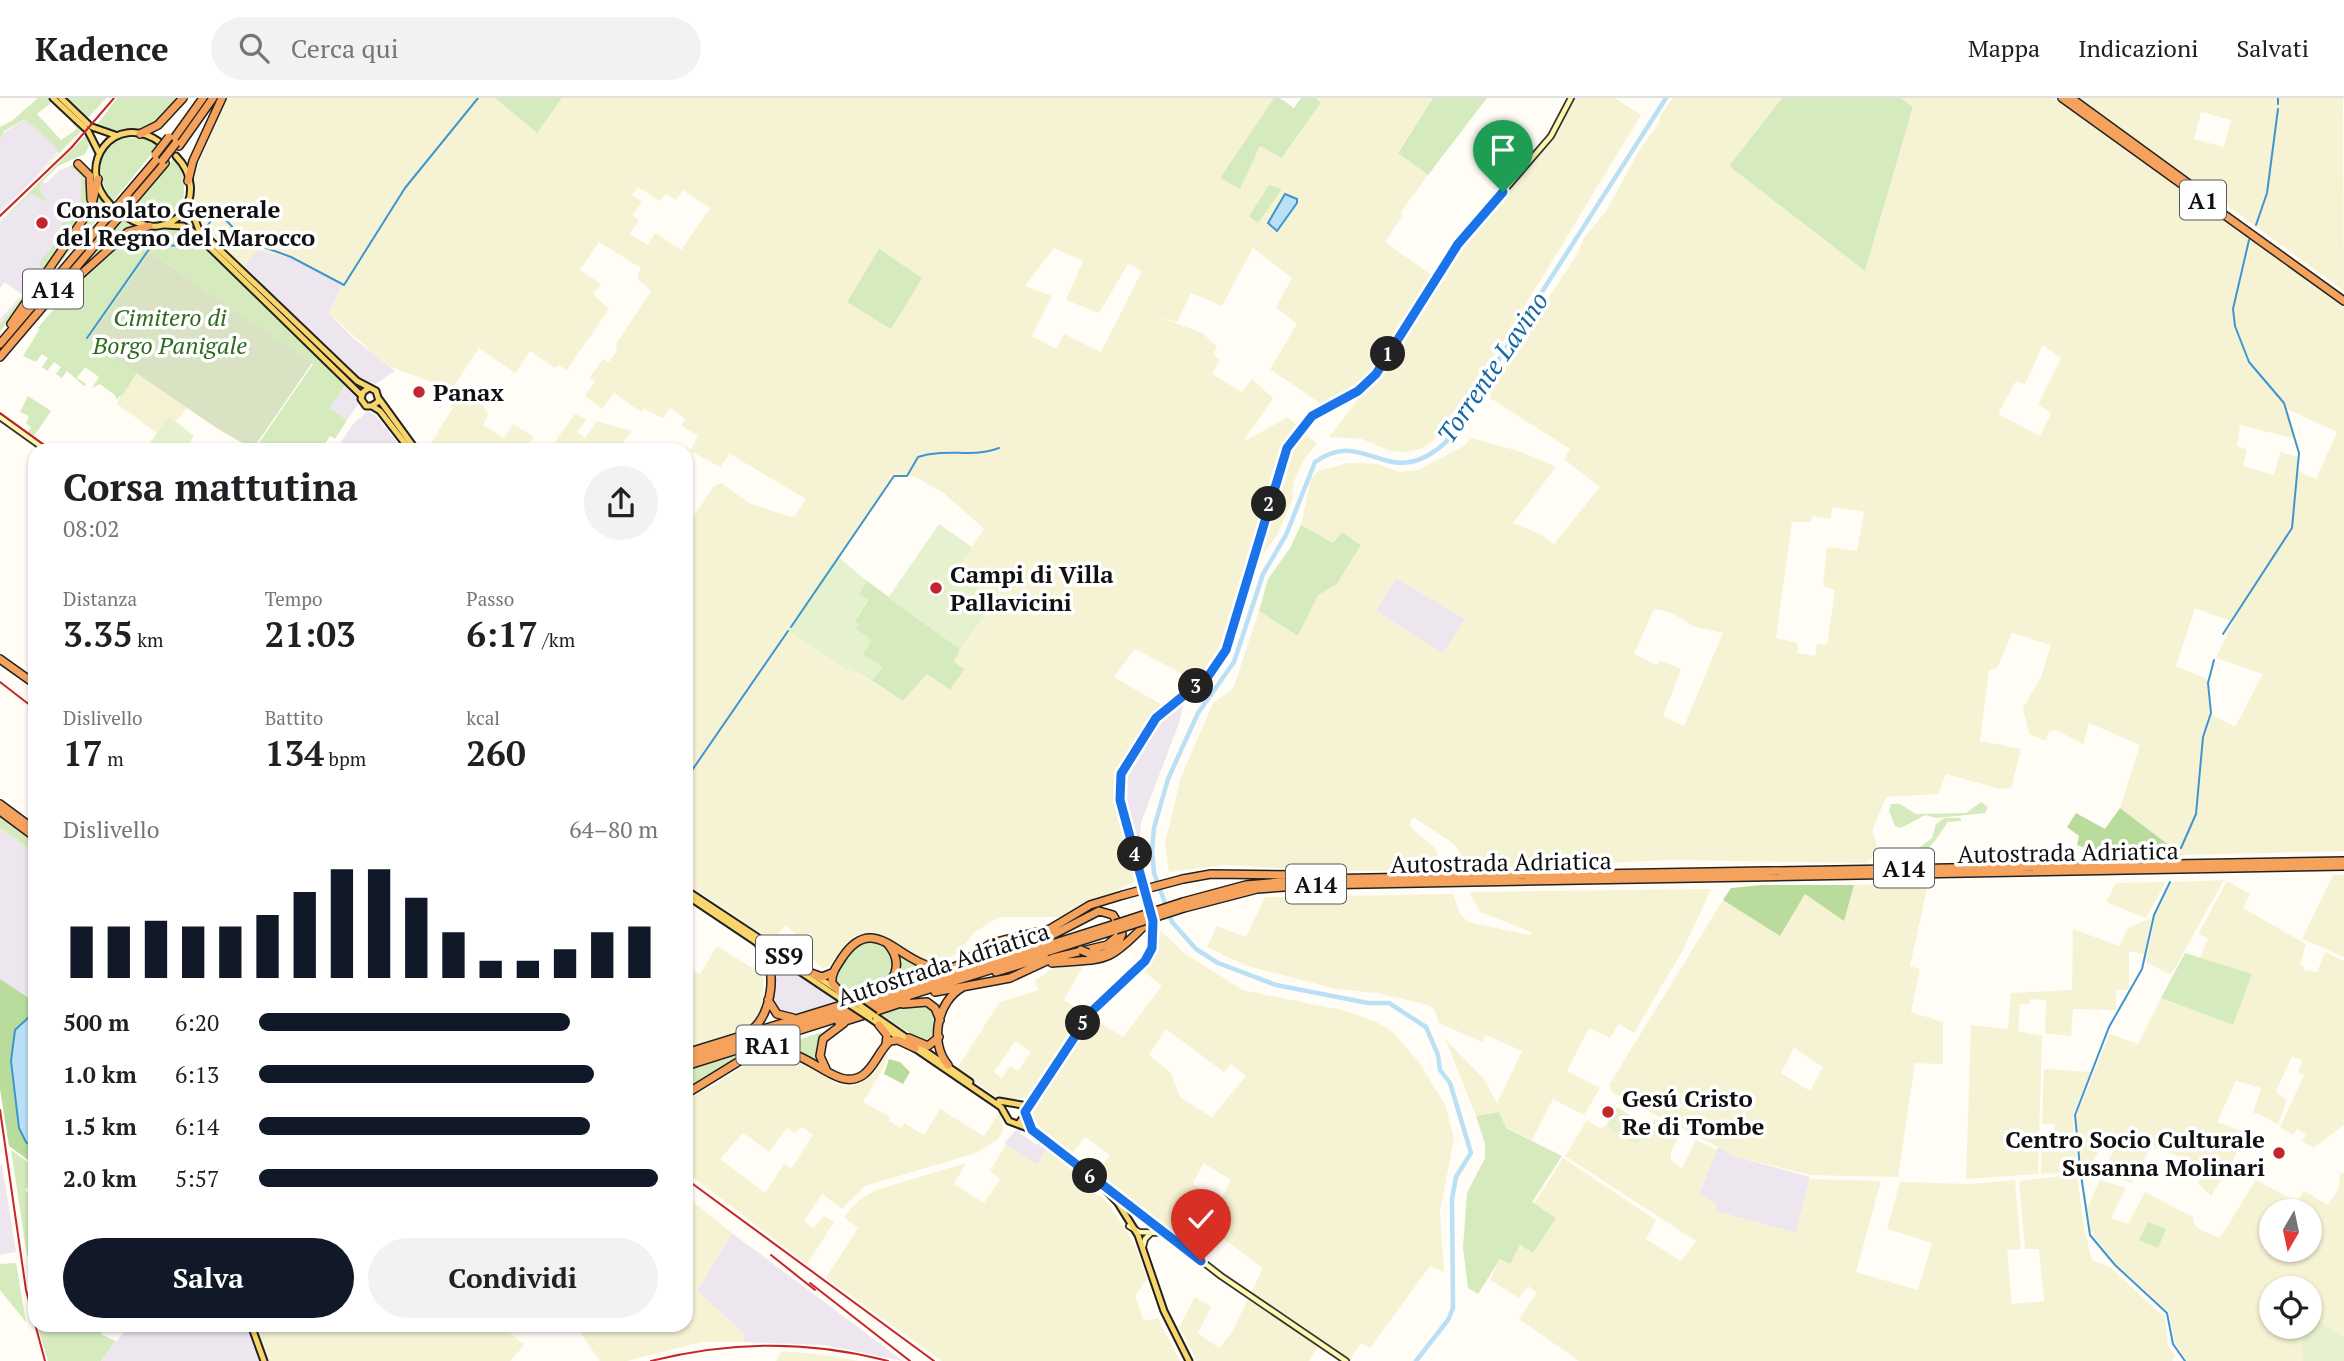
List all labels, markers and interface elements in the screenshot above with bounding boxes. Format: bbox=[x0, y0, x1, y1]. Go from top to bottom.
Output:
search box bbox=[211, 17, 701, 80]
text: Kadence bbox=[35, 27, 169, 70]
icon: search bbox=[235, 29, 273, 67]
text: Cerca qui bbox=[291, 31, 399, 65]
text: Mappa bbox=[1968, 32, 2040, 64]
text: Indicazioni bbox=[2078, 32, 2198, 64]
text: Salvati bbox=[2236, 32, 2309, 64]
pin bbox=[1473, 120, 1533, 192]
icon: arrive bbox=[1484, 131, 1522, 169]
road number: A1 bbox=[2180, 180, 2226, 220]
place label: Consolato Generale del Regno del Marocco bbox=[56, 193, 315, 253]
marker: Consolato Generale del Regno del Marocco bbox=[34, 215, 50, 231]
road number: A14 bbox=[23, 270, 83, 308]
water label: Torrente Lavino bbox=[1429, 285, 1555, 449]
park label: Cimitero di Borgo Panigale bbox=[92, 301, 247, 361]
pin: 1 bbox=[1370, 336, 1406, 372]
text: 1 bbox=[1382, 341, 1393, 366]
place label: Panax bbox=[433, 376, 504, 408]
marker: Panax bbox=[411, 384, 427, 400]
text: Corsa mattutina bbox=[63, 462, 358, 512]
button: share bbox=[584, 466, 658, 540]
pin: 2 bbox=[1252, 486, 1286, 522]
text: 2 bbox=[1263, 491, 1274, 516]
text: 08:02 bbox=[63, 513, 120, 544]
place label: Campi di Villa Pallavicini bbox=[950, 558, 1114, 618]
marker: Campi di Villa Pallavicini bbox=[928, 580, 944, 596]
text: Distanza bbox=[63, 586, 137, 611]
text: Tempo bbox=[265, 586, 322, 611]
text: Passo bbox=[466, 586, 514, 611]
text: 3.35 bbox=[63, 611, 133, 657]
text: 21:03 bbox=[265, 611, 356, 657]
text: 6:17 bbox=[466, 611, 538, 657]
text: km bbox=[133, 627, 164, 652]
text: /km bbox=[538, 627, 575, 652]
pin: 3 bbox=[1178, 668, 1214, 704]
text: 3 bbox=[1190, 673, 1201, 698]
text: Dislivello bbox=[63, 705, 143, 730]
text: Battito bbox=[265, 705, 323, 730]
text: kcal bbox=[466, 705, 500, 730]
text: 17 bbox=[63, 730, 103, 776]
text: 134 bbox=[265, 730, 324, 776]
text: 260 bbox=[466, 730, 526, 776]
text: m bbox=[103, 746, 124, 771]
text: bpm bbox=[324, 746, 366, 771]
text: Dislivello bbox=[63, 814, 159, 845]
text: 64–80 m bbox=[569, 814, 658, 845]
street label: Autostrada Adriatica bbox=[1957, 834, 2179, 870]
pin: 4 bbox=[1118, 836, 1152, 872]
text: 4 bbox=[1129, 841, 1140, 866]
street label: Autostrada Adriatica bbox=[1390, 844, 1612, 880]
road number: A14 bbox=[1874, 848, 1934, 888]
road number: A14 bbox=[1286, 864, 1346, 904]
street label: Autostrada Adriatica bbox=[833, 915, 1053, 1013]
road number: SS9 bbox=[756, 936, 812, 974]
pin: 5 bbox=[1066, 1006, 1100, 1040]
text: 500 m bbox=[63, 1007, 129, 1038]
text: 6:20 bbox=[175, 1007, 219, 1038]
text: 5 bbox=[1077, 1010, 1088, 1035]
road number: RA1 bbox=[736, 1026, 800, 1064]
text: 1.0 km bbox=[63, 1059, 137, 1090]
text: 6:13 bbox=[175, 1059, 219, 1090]
place label: Gesú Cristo Re di Tombe bbox=[1622, 1082, 1765, 1142]
marker: Gesú Cristo Re di Tombe bbox=[1600, 1104, 1616, 1120]
text: 1.5 km bbox=[63, 1111, 137, 1142]
text: 6:14 bbox=[175, 1111, 219, 1142]
place label: Centro Socio Culturale Susanna Molinari bbox=[2005, 1123, 2265, 1183]
marker: Centro Socio Culturale Susanna Molinari bbox=[2271, 1145, 2287, 1161]
pin: 6 bbox=[1072, 1158, 1108, 1194]
text: 2.0 km bbox=[63, 1163, 137, 1194]
text: 5:57 bbox=[175, 1163, 219, 1194]
text: 6 bbox=[1084, 1163, 1095, 1188]
pin bbox=[1171, 1189, 1231, 1261]
north arrow bbox=[2259, 1199, 2322, 1262]
map controls bbox=[2259, 1199, 2322, 1339]
icon: check bbox=[1182, 1200, 1220, 1238]
button: Salva bbox=[63, 1238, 354, 1318]
button: Condividi bbox=[368, 1238, 658, 1318]
button: locate bbox=[2259, 1276, 2322, 1339]

